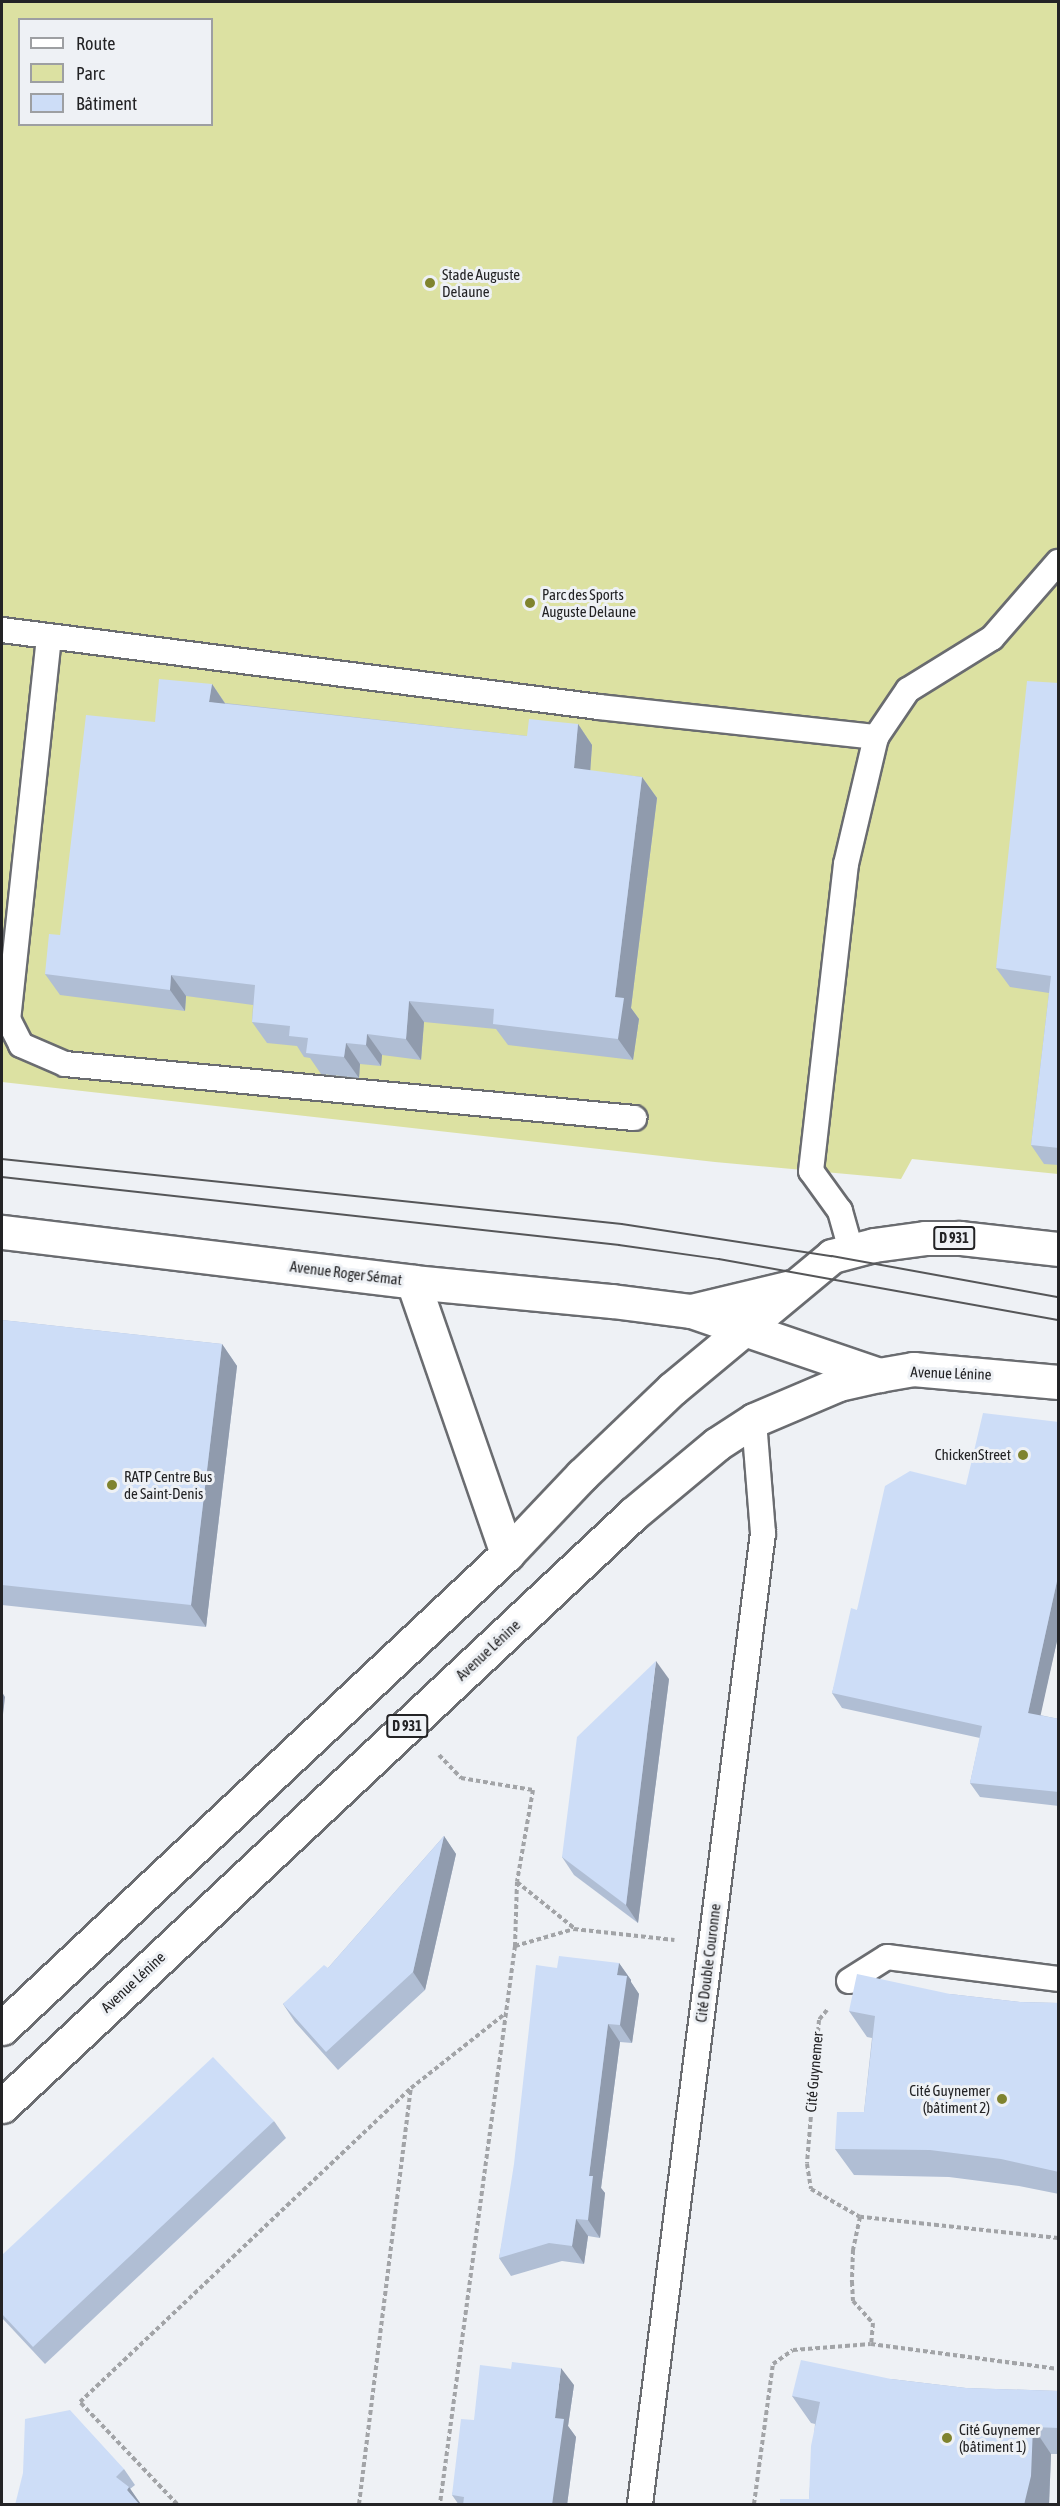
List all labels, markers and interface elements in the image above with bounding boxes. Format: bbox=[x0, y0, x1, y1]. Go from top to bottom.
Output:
legend bbox=[18, 18, 213, 126]
text: Route bbox=[76, 33, 115, 54]
text: Parc bbox=[76, 63, 105, 84]
text: Bâtiment bbox=[76, 93, 137, 114]
place label: Stade Auguste Delaune bbox=[442, 265, 520, 300]
marker: Stade Auguste Delaune bbox=[423, 276, 437, 290]
place label: Parc des Sports Auguste Delaune bbox=[542, 585, 636, 620]
marker: Parc des Sports Auguste Delaune bbox=[523, 596, 537, 610]
road number: D 931 bbox=[933, 1227, 975, 1249]
street label: Avenue Roger Sémat bbox=[289, 1257, 403, 1289]
street label: Avenue Lénine bbox=[910, 1363, 992, 1383]
place label: ChickenStreet bbox=[935, 1446, 1011, 1464]
marker: ChickenStreet bbox=[1016, 1448, 1030, 1462]
place label: RATP Centre Bus de Saint-Denis bbox=[124, 1467, 212, 1502]
marker: RATP Centre Bus de Saint-Denis bbox=[105, 1478, 119, 1492]
street label: Avenue Lénine bbox=[452, 1616, 524, 1684]
road number: D 931 bbox=[386, 1715, 428, 1737]
street label: Cité Double Couronne bbox=[692, 1903, 724, 2023]
street label: Avenue Lénine bbox=[97, 1948, 169, 2016]
street label: Cité Guynemer bbox=[802, 2031, 826, 2113]
place label: Cité Guynemer (bâtiment 2) bbox=[909, 2081, 990, 2116]
marker: Cité Guynemer (bâtiment 2) bbox=[995, 2092, 1009, 2106]
place label: Cité Guynemer (bâtiment 1) bbox=[959, 2420, 1040, 2455]
marker: Cité Guynemer (bâtiment 1) bbox=[940, 2431, 954, 2445]

